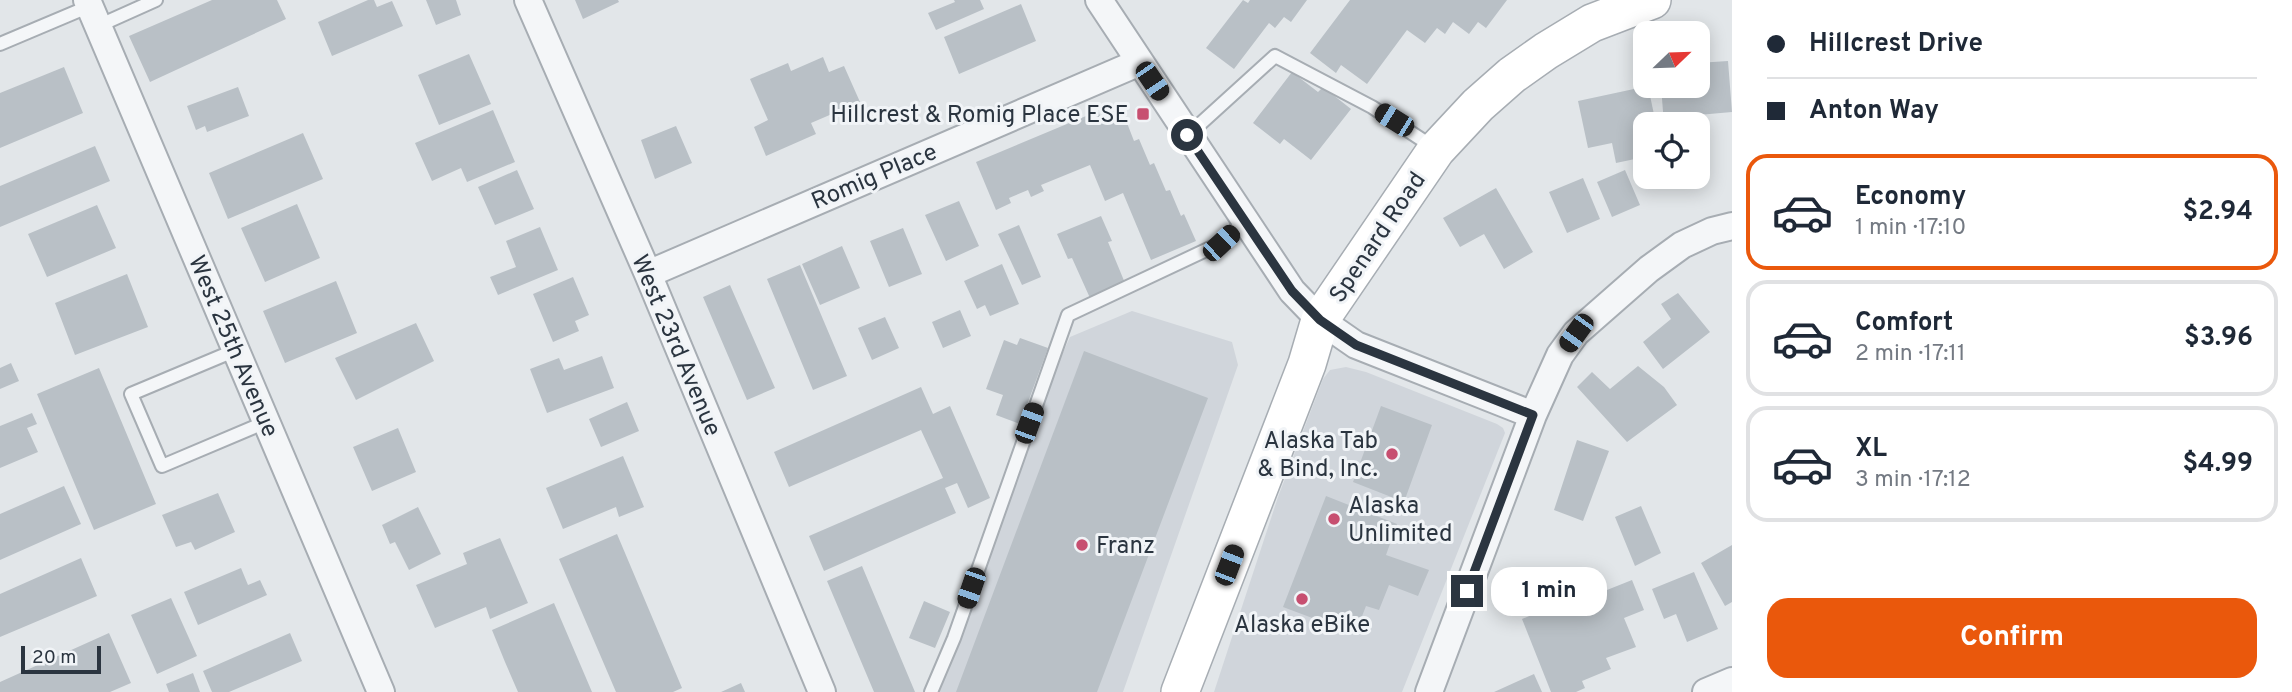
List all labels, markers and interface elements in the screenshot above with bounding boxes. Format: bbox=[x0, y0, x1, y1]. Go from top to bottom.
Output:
north arrow bbox=[1633, 21, 1710, 98]
map controls bbox=[1633, 21, 1710, 189]
text: Hillcrest Drive bbox=[1809, 28, 1983, 61]
car bbox=[1132, 58, 1173, 104]
text: Anton Way bbox=[1809, 95, 1939, 128]
car bbox=[1371, 100, 1418, 140]
place label: Hillcrest & Romig Place ESE bbox=[830, 101, 1129, 131]
marker: Hillcrest & Romig Place ESE bbox=[1135, 106, 1151, 122]
button: locate bbox=[1633, 112, 1710, 189]
route start bbox=[1171, 119, 1203, 151]
street label: Romig Place bbox=[807, 138, 942, 218]
street label: Spenard Road bbox=[1324, 167, 1433, 309]
icon: car bbox=[1771, 181, 1834, 244]
text: Economy bbox=[1855, 181, 1966, 214]
text: $2.94 bbox=[2182, 196, 2253, 229]
text: 1 min · 17:10 bbox=[1855, 214, 1966, 243]
car bbox=[1199, 221, 1244, 265]
street label: West 23rd Avenue bbox=[623, 250, 727, 441]
street label: West 25th Avenue bbox=[180, 251, 284, 442]
icon: car bbox=[1771, 307, 1834, 370]
text: Comfort bbox=[1855, 307, 1953, 340]
car bbox=[1556, 310, 1597, 356]
text: $3.96 bbox=[2184, 322, 2253, 355]
text: 2 min · 17:11 bbox=[1855, 340, 1965, 369]
car bbox=[1012, 400, 1047, 446]
place label: Alaska Tab & Bind, Inc. bbox=[1257, 427, 1378, 485]
icon: car bbox=[1771, 433, 1834, 496]
text: XL bbox=[1855, 433, 1887, 466]
marker: Alaska Tab & Bind, Inc. bbox=[1384, 446, 1400, 462]
text: $4.99 bbox=[2182, 448, 2253, 481]
text: 3 min · 17:12 bbox=[1855, 466, 1971, 495]
place label: Alaska Unlimited bbox=[1348, 492, 1453, 550]
marker: Alaska Unlimited bbox=[1326, 511, 1342, 527]
place label: Franz bbox=[1096, 532, 1155, 562]
marker: Franz bbox=[1074, 537, 1090, 553]
car bbox=[1212, 542, 1247, 588]
car bbox=[955, 565, 988, 611]
callout: 1 min bbox=[1492, 566, 1607, 616]
route end bbox=[1451, 575, 1483, 607]
text: 1 min bbox=[1521, 577, 1577, 606]
marker: Alaska eBike bbox=[1294, 591, 1310, 607]
button: Confirm bbox=[1767, 598, 2257, 678]
place label: Alaska eBike bbox=[1234, 611, 1370, 641]
scale bar bbox=[21, 643, 102, 675]
text: 20 m bbox=[32, 646, 76, 670]

